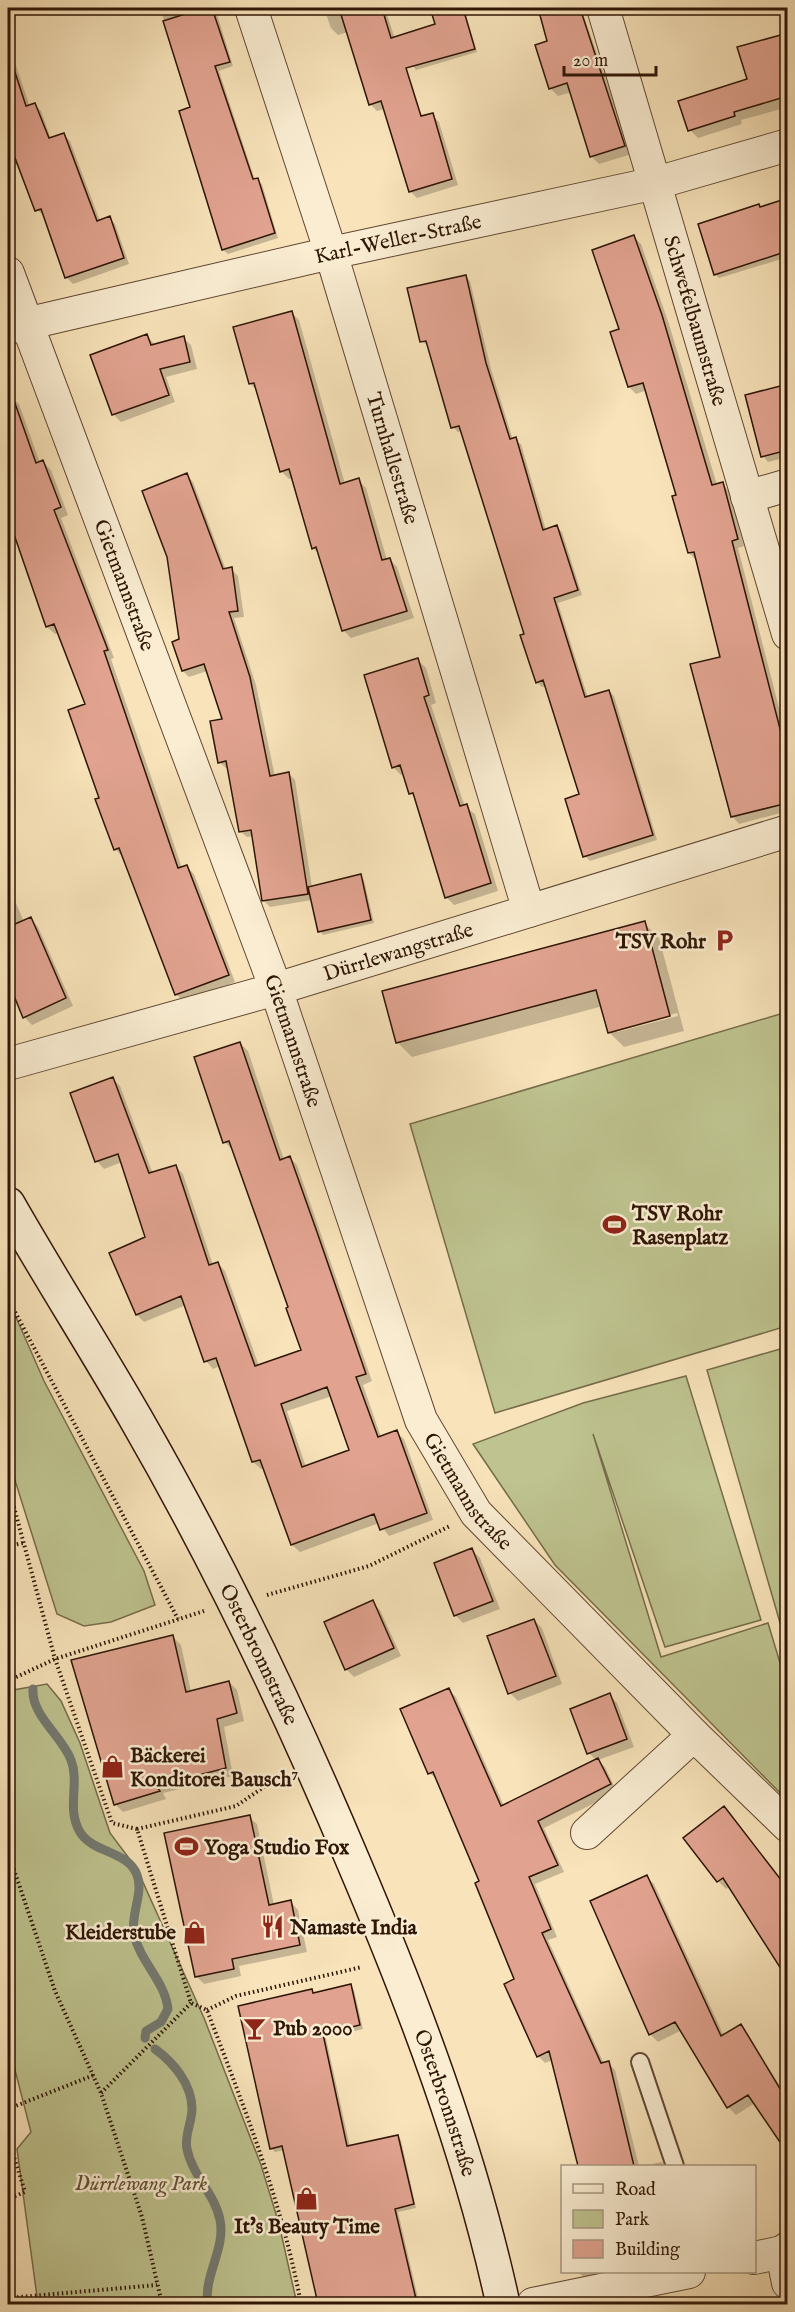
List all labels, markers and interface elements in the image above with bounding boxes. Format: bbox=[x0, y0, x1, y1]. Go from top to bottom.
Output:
scale bar bbox=[564, 39, 656, 77]
text: 20 m bbox=[573, 50, 608, 73]
street label: Karl-Weller-Straße bbox=[312, 209, 484, 271]
street label: Schwefelbaumstraße bbox=[656, 233, 732, 410]
street label: Turnhallestraße bbox=[359, 389, 424, 528]
street label: Gietmannstraße bbox=[86, 516, 160, 655]
street label: Dürrlewangstraße bbox=[320, 917, 477, 989]
parking icon: TSV Rohr bbox=[711, 928, 737, 954]
place label: TSV Rohr bbox=[615, 929, 706, 956]
street label: Gietmannstraße bbox=[257, 971, 327, 1111]
place label: TSV Rohr Rasenplatz bbox=[631, 1201, 728, 1252]
sports icon: TSV Rohr Rasenplatz bbox=[601, 1212, 627, 1238]
street label: Gietmannstraße bbox=[416, 1428, 518, 1557]
street label: Osterbronnstraße bbox=[212, 1580, 304, 1730]
place label: Bäckerei Konditorei Bausch⁷ bbox=[130, 1743, 298, 1794]
shop icon: Bäckerei Konditorei Bausch⁷ bbox=[99, 1754, 125, 1780]
sports icon: Yoga Studio Fox bbox=[173, 1834, 199, 1860]
place label: Yoga Studio Fox bbox=[204, 1835, 350, 1862]
restaurant icon: Namaste India bbox=[259, 1914, 285, 1940]
place label: Namaste India bbox=[289, 1915, 418, 1942]
shop icon: Kleiderstube bbox=[181, 1919, 207, 1945]
place label: Kleiderstube bbox=[65, 1920, 176, 1947]
bar icon: Pub 2000 bbox=[242, 2015, 268, 2041]
place label: Pub 2000 bbox=[273, 2016, 353, 2043]
street label: Osterbronnstraße bbox=[407, 2026, 481, 2180]
legend bbox=[561, 2165, 756, 2273]
park label: Dürrlewang Park bbox=[75, 2171, 208, 2198]
text: Road bbox=[615, 2179, 656, 2202]
shop icon: It's Beauty Time bbox=[294, 2185, 320, 2211]
text: Park bbox=[615, 2209, 650, 2232]
place label: It's Beauty Time bbox=[234, 2214, 380, 2241]
text: Building bbox=[615, 2239, 680, 2262]

